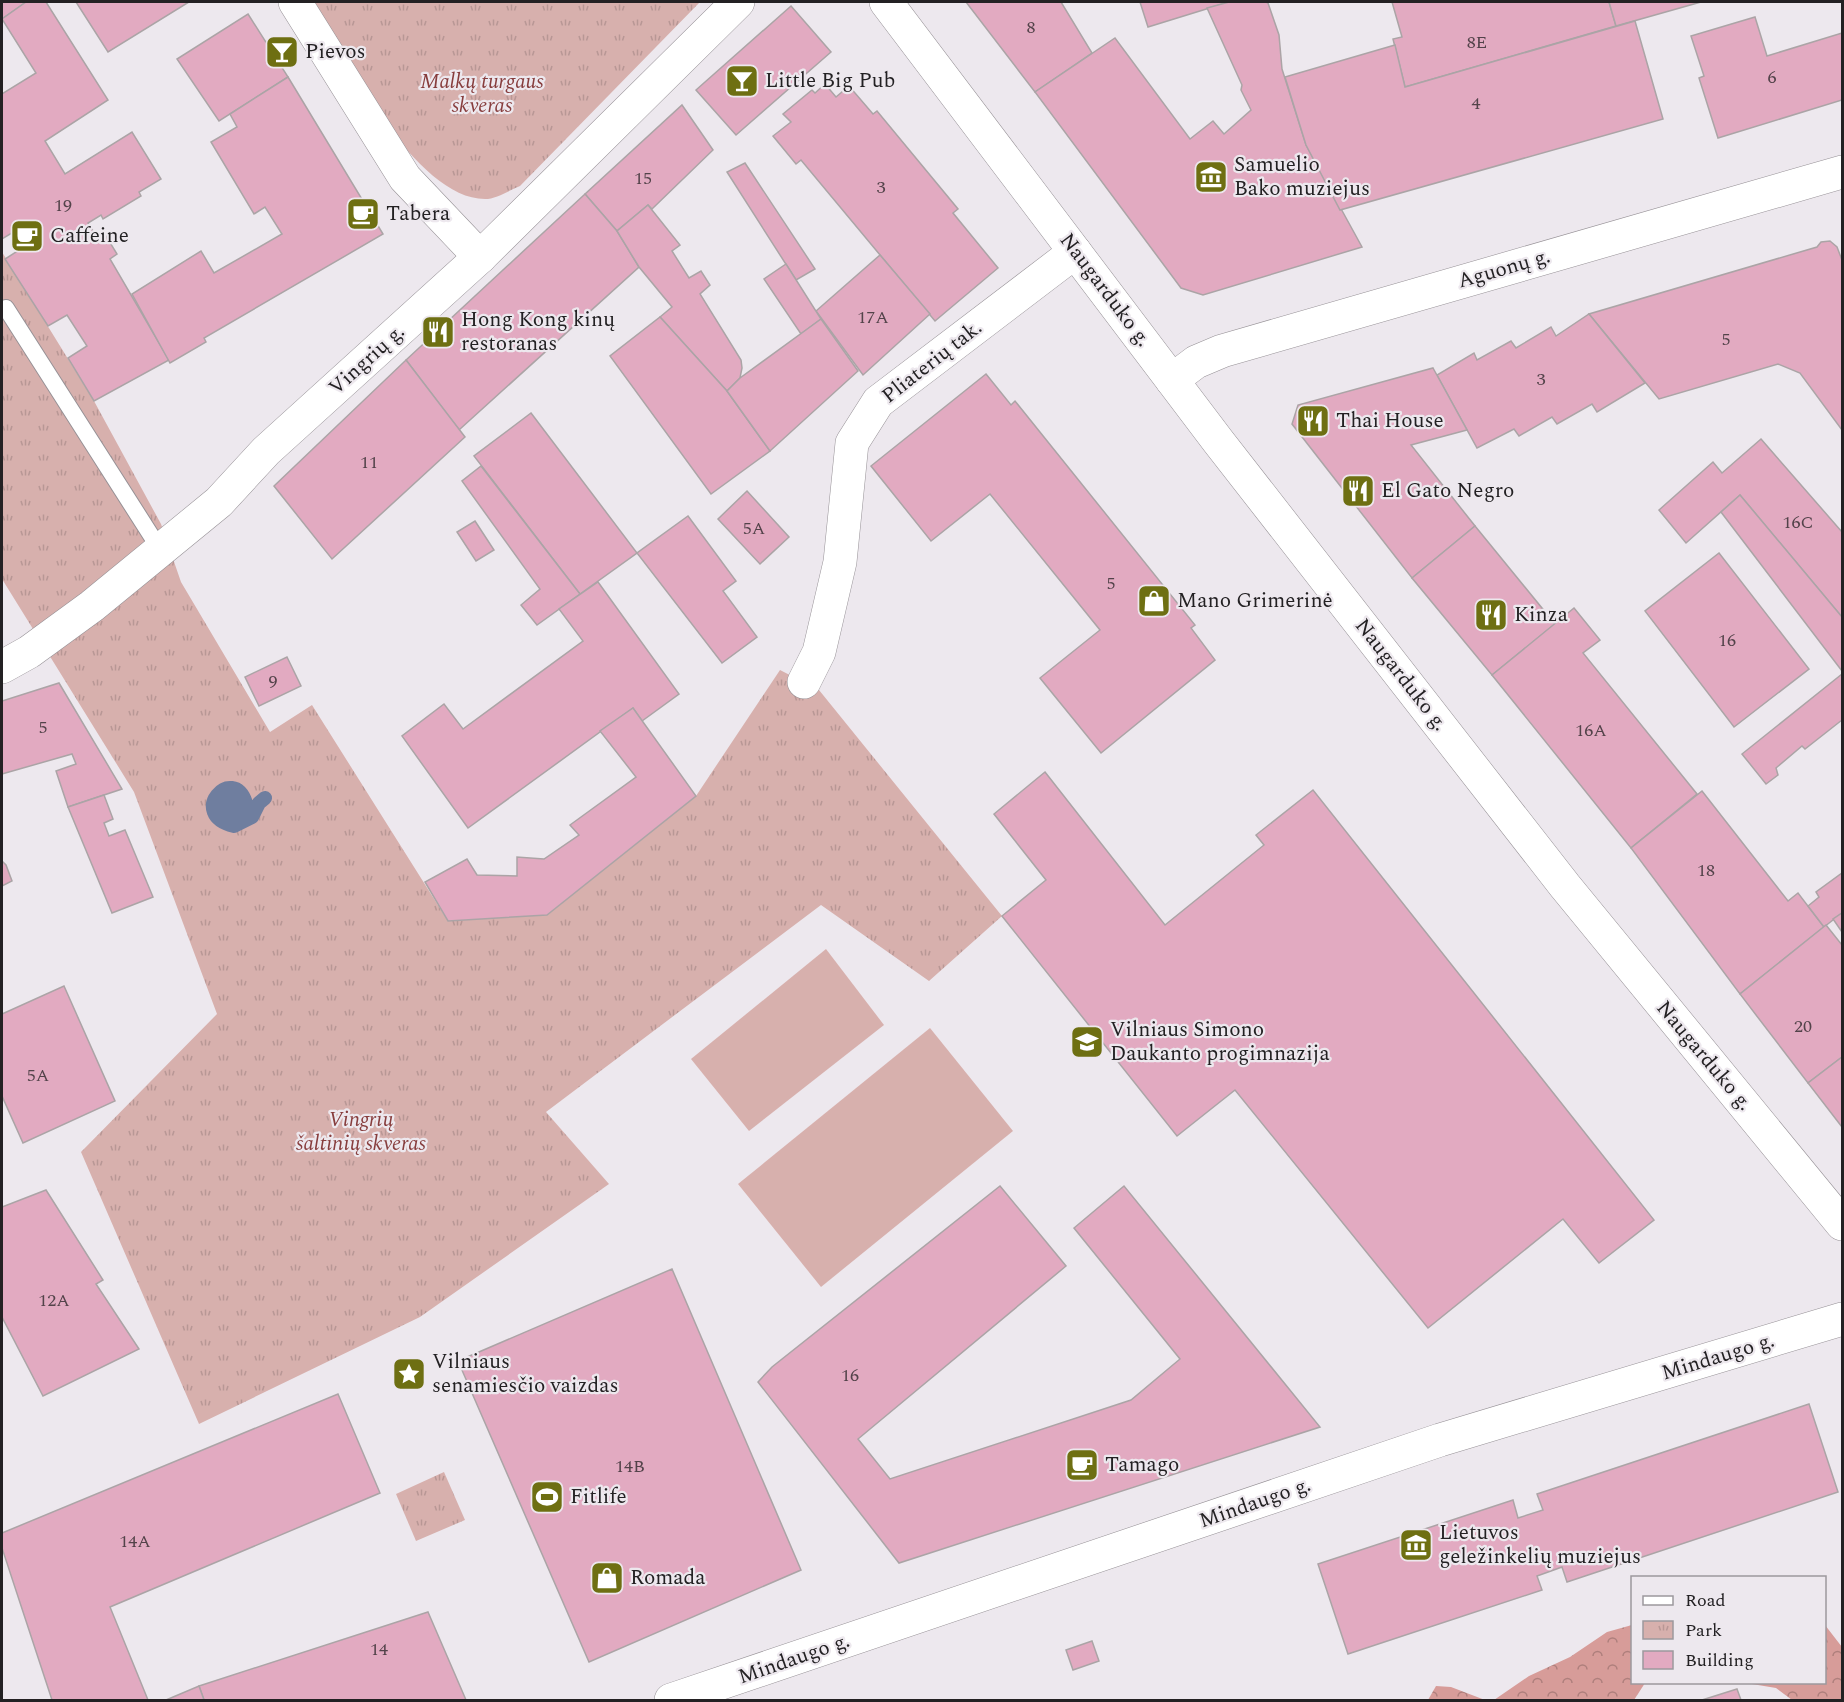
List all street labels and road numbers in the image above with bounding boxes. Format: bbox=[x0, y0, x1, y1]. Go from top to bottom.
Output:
street label: Naugarduko g. bbox=[1051, 226, 1159, 354]
street label: Aguonų g. bbox=[1454, 241, 1554, 297]
street label: Pliaterių tak. bbox=[875, 312, 989, 412]
street label: Vingrių g. bbox=[322, 317, 412, 403]
street label: Naugarduko g. bbox=[1347, 612, 1455, 738]
street label: Naugarduko g. bbox=[1648, 994, 1760, 1118]
street label: Mindaugo g. bbox=[1658, 1325, 1778, 1389]
street label: Mindaugo g. bbox=[1195, 1469, 1315, 1537]
street label: Mindaugo g. bbox=[734, 1625, 854, 1693]

